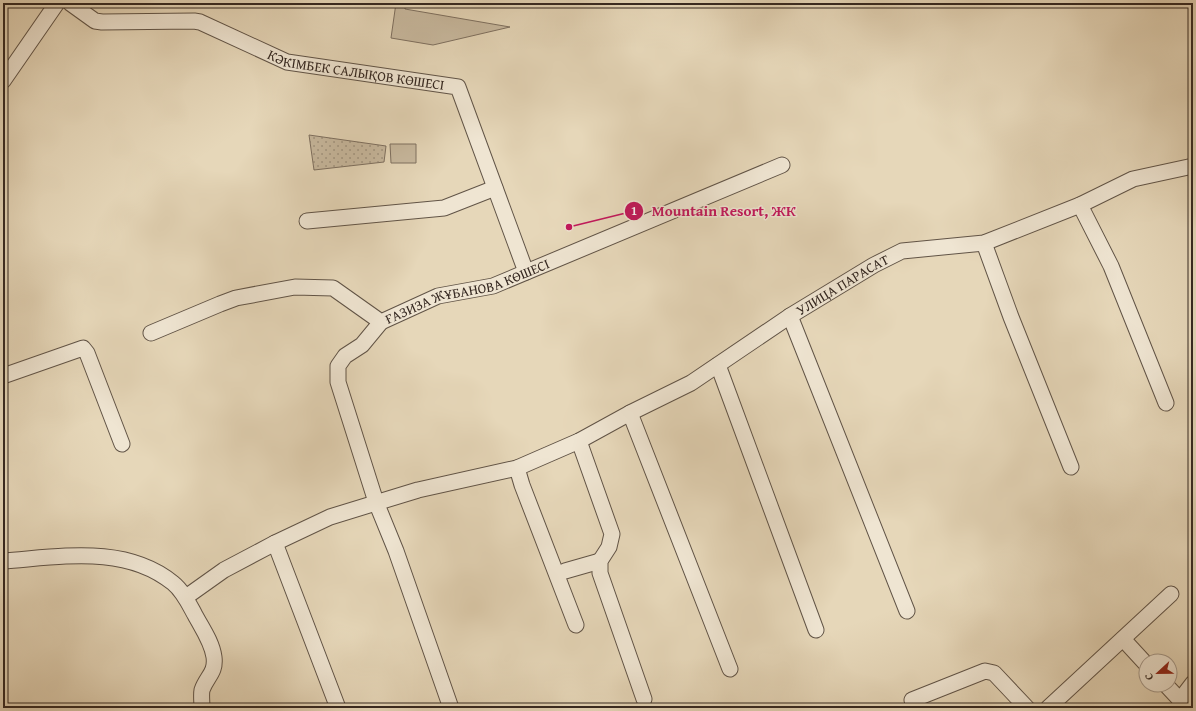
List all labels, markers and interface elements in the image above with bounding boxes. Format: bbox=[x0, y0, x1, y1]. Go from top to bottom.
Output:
street label: КӘКІМБЕК САЛЫҚОВ КӨШЕСІ bbox=[264, 44, 446, 95]
callout: Mountain Resort, ЖК bbox=[624, 197, 804, 224]
text: Mountain Resort, ЖК bbox=[652, 200, 796, 221]
text: 1 bbox=[631, 202, 637, 219]
street label: УЛИЦА ПАРАСАТ bbox=[792, 249, 892, 320]
street label: ҒАЗИЗА ЖҰБАНОВА КӨШЕСІ bbox=[382, 253, 553, 329]
north arrow bbox=[1138, 653, 1178, 693]
text: С bbox=[1140, 671, 1157, 683]

